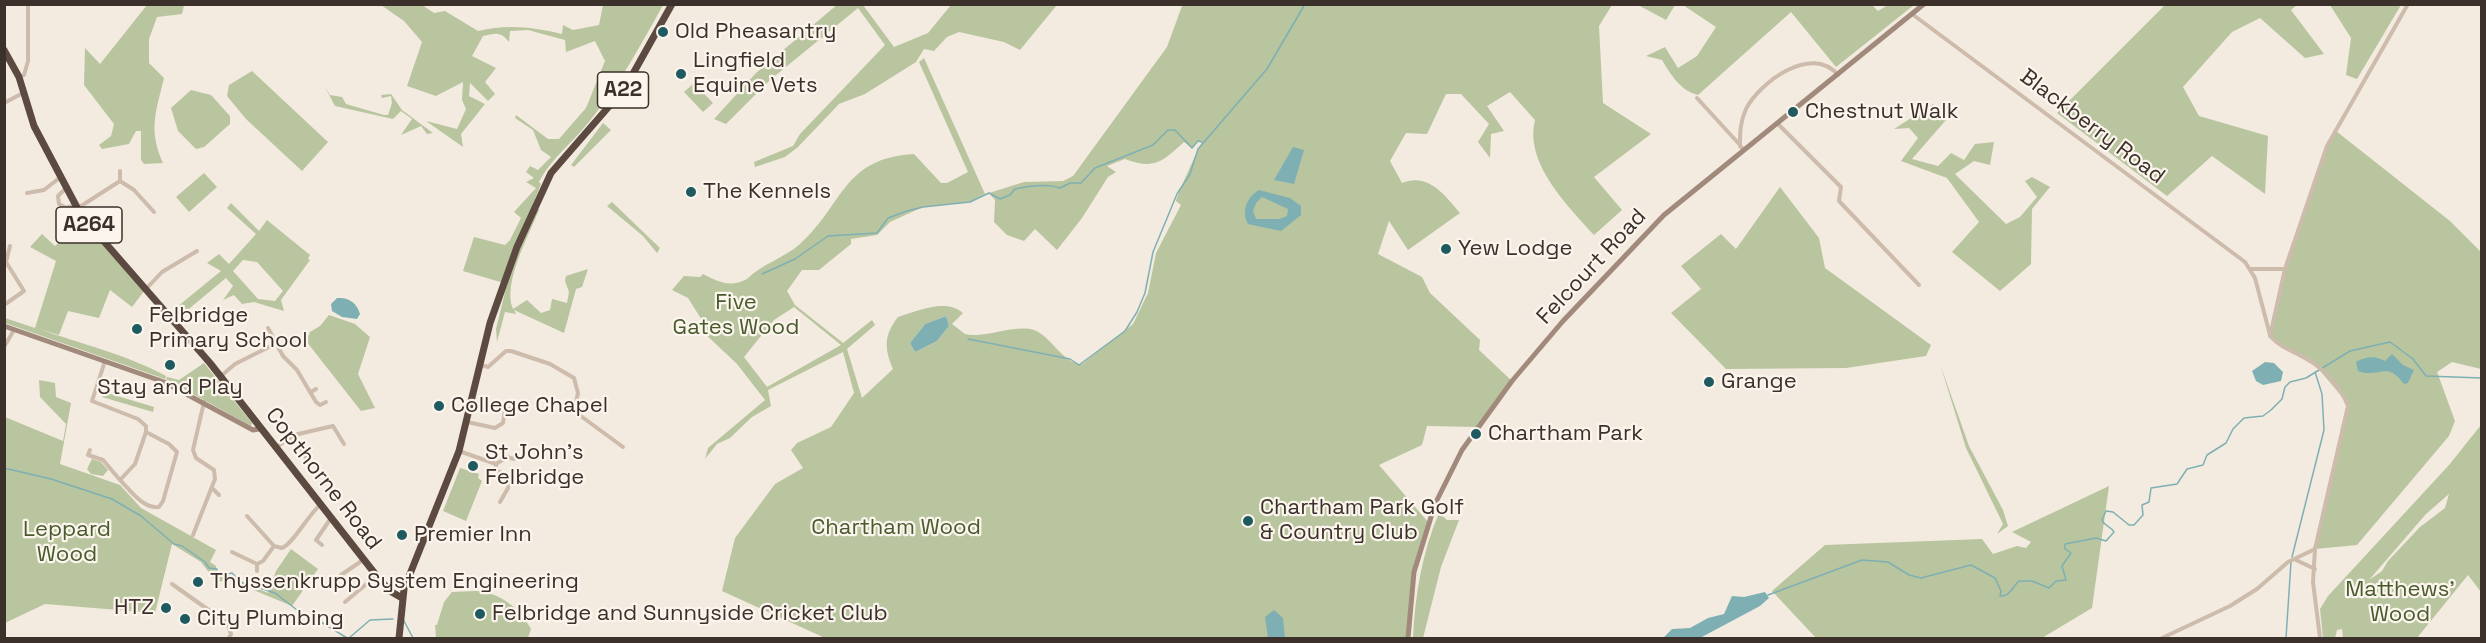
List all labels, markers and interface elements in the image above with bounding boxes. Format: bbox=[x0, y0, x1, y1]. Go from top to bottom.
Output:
place label: Old Pheasantry bbox=[675, 19, 836, 45]
marker: Old Pheasantry bbox=[656, 25, 670, 39]
place label: Lingfield Equine Vets bbox=[693, 48, 818, 100]
street label: Blackberry Road bbox=[2015, 64, 2169, 190]
marker: Lingfield Equine Vets bbox=[674, 67, 688, 81]
road number: A22 bbox=[598, 72, 648, 108]
place label: Chestnut Walk bbox=[1805, 99, 1959, 125]
marker: Chestnut Walk bbox=[1786, 105, 1800, 119]
place label: The Kennels bbox=[703, 179, 831, 205]
marker: The Kennels bbox=[684, 185, 698, 199]
street label: Felcourt Road bbox=[1532, 204, 1652, 330]
road number: A264 bbox=[56, 207, 122, 243]
place label: Yew Lodge bbox=[1458, 236, 1572, 262]
marker: Yew Lodge bbox=[1439, 242, 1453, 256]
park label: Five Gates Wood bbox=[673, 290, 799, 342]
place label: Felbridge Primary School bbox=[149, 303, 308, 354]
marker: Felbridge Primary School bbox=[130, 322, 144, 336]
marker: Stay and Play bbox=[163, 358, 177, 372]
place label: Grange bbox=[1721, 369, 1797, 395]
place label: Stay and Play bbox=[97, 375, 243, 401]
marker: Grange bbox=[1702, 375, 1716, 389]
place label: College Chapel bbox=[451, 393, 608, 419]
marker: College Chapel bbox=[432, 399, 446, 413]
street label: Copthorne Road bbox=[259, 403, 387, 555]
place label: Chartham Park bbox=[1488, 421, 1643, 447]
marker: Chartham Park bbox=[1469, 427, 1483, 441]
place label: St John's Felbridge bbox=[485, 440, 584, 492]
marker: St John's Felbridge bbox=[466, 459, 480, 473]
place label: Chartham Park Golf & Country Club bbox=[1260, 495, 1464, 546]
marker: Chartham Park Golf & Country Club bbox=[1241, 514, 1255, 528]
park label: Chartham Wood bbox=[811, 515, 981, 541]
park label: Leppard Wood bbox=[23, 517, 111, 568]
place label: Premier Inn bbox=[414, 522, 532, 548]
marker: Premier Inn bbox=[395, 528, 409, 542]
place label: Thyssenkrupp System Engineering bbox=[210, 569, 579, 595]
marker: Thyssenkrupp System Engineering bbox=[191, 575, 205, 589]
park label: Matthews' Wood bbox=[2345, 577, 2455, 628]
place label: HTZ bbox=[114, 595, 154, 621]
marker: HTZ bbox=[159, 601, 173, 615]
place label: Felbridge and Sunnyside Cricket Club bbox=[492, 601, 888, 627]
place label: City Plumbing bbox=[197, 606, 344, 632]
marker: Felbridge and Sunnyside Cricket Club bbox=[473, 607, 487, 621]
marker: City Plumbing bbox=[178, 612, 192, 626]

